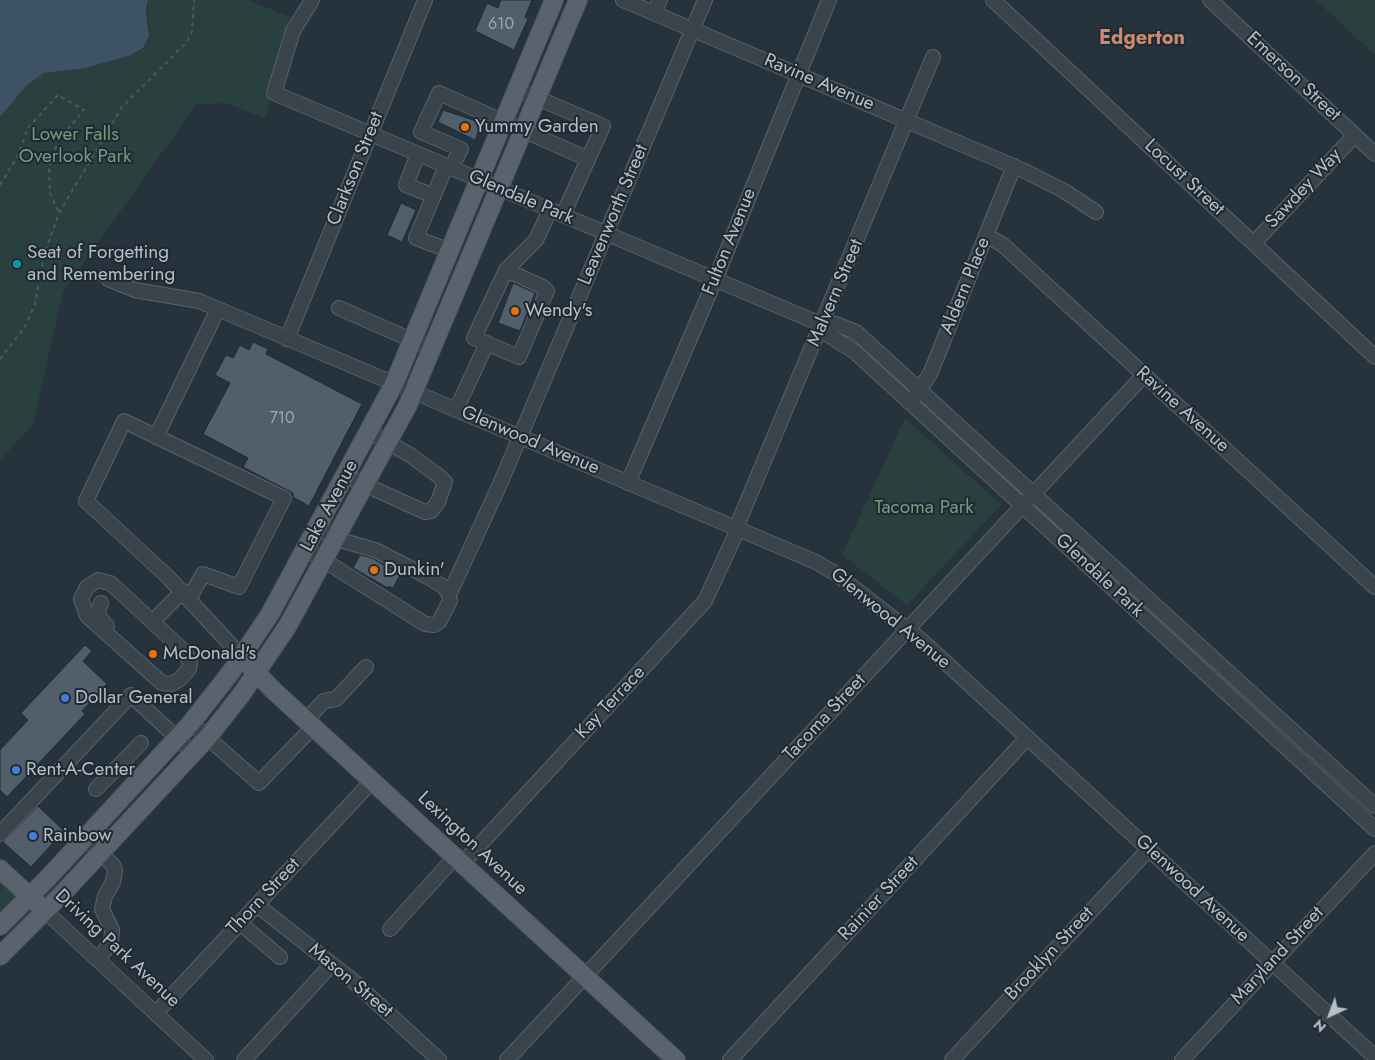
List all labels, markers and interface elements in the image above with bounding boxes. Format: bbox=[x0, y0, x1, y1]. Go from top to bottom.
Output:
house number: 610 bbox=[488, 15, 514, 35]
district label: Edgerton bbox=[1099, 27, 1185, 51]
street label: Emerson Street bbox=[1241, 28, 1345, 126]
street label: Ravine Avenue bbox=[760, 50, 878, 116]
street label: Clarkson Street bbox=[323, 109, 389, 229]
place label: Yummy Garden bbox=[475, 116, 599, 138]
marker: Yummy Garden bbox=[459, 121, 471, 133]
park label: Lower Falls Overlook Park bbox=[19, 124, 131, 168]
street label: Locust Street bbox=[1139, 135, 1229, 221]
street label: Leavenworth Street bbox=[574, 141, 654, 289]
street label: Sawdey Way bbox=[1261, 144, 1347, 234]
street label: Glendale Park bbox=[465, 166, 577, 230]
street label: Fulton Avenue bbox=[698, 185, 762, 299]
street label: Aldern Place bbox=[936, 234, 996, 338]
street label: Malvern Street bbox=[803, 236, 869, 350]
place label: Seat of Forgetting and Remembering bbox=[27, 242, 175, 286]
marker: Seat of Forgetting and Remembering bbox=[11, 258, 23, 270]
place label: Wendy's bbox=[525, 300, 592, 322]
marker: Wendy's bbox=[509, 305, 521, 317]
street label: Ravine Avenue bbox=[1131, 362, 1233, 458]
street label: Glenwood Avenue bbox=[457, 402, 603, 480]
house number: 710 bbox=[269, 409, 295, 429]
street label: Lake Avenue bbox=[296, 456, 364, 556]
park label: Tacoma Park bbox=[874, 497, 974, 519]
street label: Glendale Park bbox=[1050, 529, 1148, 623]
place label: Dunkin' bbox=[384, 559, 445, 581]
marker: Dunkin' bbox=[368, 564, 380, 576]
street label: Glenwood Avenue bbox=[825, 564, 955, 674]
place label: McDonald's bbox=[163, 643, 256, 665]
marker: McDonald's bbox=[147, 648, 159, 660]
street label: Kay Terrace bbox=[571, 662, 651, 744]
street label: Tacoma Street bbox=[779, 670, 871, 766]
place label: Dollar General bbox=[75, 687, 193, 709]
marker: Dollar General bbox=[59, 692, 71, 704]
place label: Rent-A-Center bbox=[26, 759, 135, 781]
marker: Rent-A-Center bbox=[10, 764, 22, 776]
street label: Lexington Avenue bbox=[412, 787, 532, 901]
place label: Rainbow bbox=[43, 825, 112, 847]
marker: Rainbow bbox=[27, 830, 39, 842]
street label: Glenwood Avenue bbox=[1130, 830, 1254, 948]
street label: Rainier Street bbox=[834, 852, 924, 946]
street label: Thorn Street bbox=[223, 854, 305, 940]
street label: Driving Park Avenue bbox=[50, 885, 184, 1013]
street label: Brooklyn Street bbox=[1001, 902, 1099, 1006]
street label: Maryland Street bbox=[1227, 902, 1329, 1010]
street label: Mason Street bbox=[303, 939, 397, 1023]
north arrow bbox=[1305, 990, 1355, 1040]
text: N bbox=[1309, 1015, 1331, 1037]

